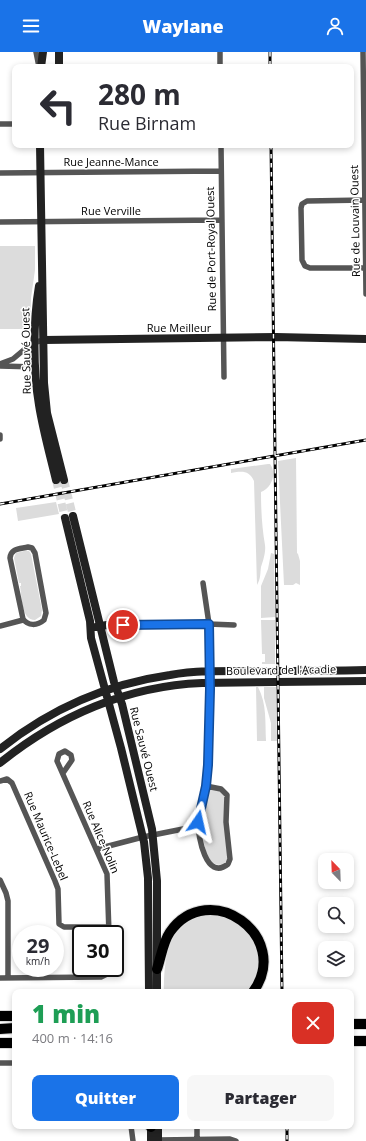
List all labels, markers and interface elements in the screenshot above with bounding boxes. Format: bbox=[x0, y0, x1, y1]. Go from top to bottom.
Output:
text: Waylane bbox=[142, 14, 224, 38]
icon: menu bbox=[20, 15, 42, 37]
icon: person bbox=[324, 15, 346, 37]
text: 280 m bbox=[98, 75, 181, 113]
icon: left bbox=[32, 80, 84, 132]
text: Rue Birnam bbox=[98, 111, 196, 135]
street label: Rue Jeanne-Mance bbox=[63, 154, 159, 169]
street label: Rue de Louvain Ouest bbox=[346, 165, 363, 277]
street label: Rue de Port-Royal Ouest bbox=[202, 186, 219, 312]
street label: Rue Verville bbox=[81, 203, 141, 218]
street label: Rue Sauvé Ouest bbox=[17, 307, 34, 394]
street label: Rue Meilleur bbox=[147, 320, 212, 335]
pin bbox=[106, 608, 140, 642]
icon: arrive bbox=[112, 614, 134, 636]
street label: Boulevard de l'Acadie bbox=[226, 661, 336, 678]
street label: Rue Sauvé Ouest bbox=[127, 705, 162, 793]
street label: Rue Maurice-Lebel bbox=[21, 789, 72, 883]
street label: Rue Alice-Nolin bbox=[79, 798, 123, 875]
position arrow bbox=[177, 801, 219, 843]
north arrow bbox=[318, 853, 354, 889]
map controls bbox=[318, 853, 354, 977]
button: search bbox=[318, 897, 354, 933]
speed limit sign: 30 bbox=[72, 925, 124, 977]
text: 29 bbox=[27, 932, 49, 959]
button: layers bbox=[318, 941, 354, 977]
text: km/h bbox=[26, 954, 50, 968]
text: 1 min bbox=[32, 997, 100, 1030]
button: close bbox=[292, 1002, 334, 1044]
text: 400 m · 14:16 bbox=[32, 1029, 113, 1047]
button: Quitter bbox=[32, 1075, 179, 1121]
button: Partager bbox=[187, 1075, 334, 1121]

